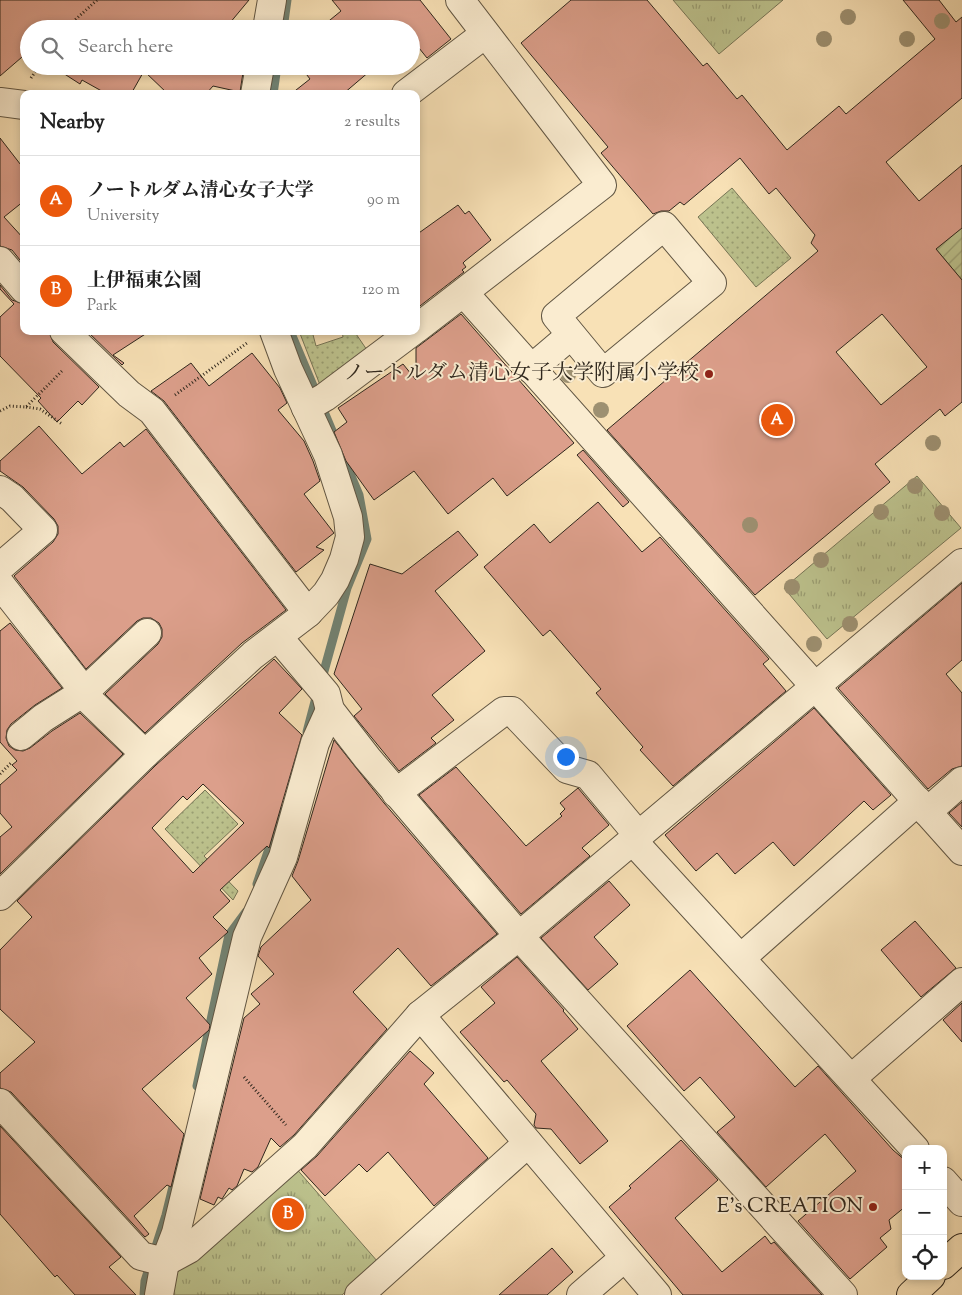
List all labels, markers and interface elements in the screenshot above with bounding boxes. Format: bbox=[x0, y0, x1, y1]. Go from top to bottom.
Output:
search box bbox=[20, 20, 420, 75]
icon: search bbox=[38, 34, 66, 62]
text: Search here bbox=[78, 34, 173, 61]
text: Nearby bbox=[40, 108, 105, 138]
text: 2 results bbox=[344, 111, 400, 134]
text: ノートルダム清心女子大学 bbox=[87, 178, 314, 205]
text: A bbox=[50, 189, 63, 212]
text: 90 m bbox=[367, 189, 400, 212]
text: University bbox=[87, 205, 160, 228]
text: 上伊福東公園 bbox=[87, 268, 201, 295]
text: B bbox=[51, 279, 61, 302]
text: 120 m bbox=[362, 279, 400, 302]
text: Park bbox=[87, 295, 118, 318]
place label: ノートルダム清心女子大学附属小学校 bbox=[343, 359, 699, 389]
marker: ノートルダム清心女子大学附属小学校 bbox=[703, 368, 715, 380]
pin: A bbox=[761, 401, 793, 439]
your location bbox=[553, 744, 579, 770]
map controls bbox=[902, 1145, 947, 1280]
button: + bbox=[902, 1145, 947, 1190]
button: − bbox=[902, 1190, 947, 1235]
place label: E's CREATION bbox=[717, 1192, 863, 1222]
pin: B bbox=[272, 1195, 304, 1233]
marker: E's CREATION bbox=[867, 1201, 879, 1213]
button: locate bbox=[902, 1235, 947, 1280]

